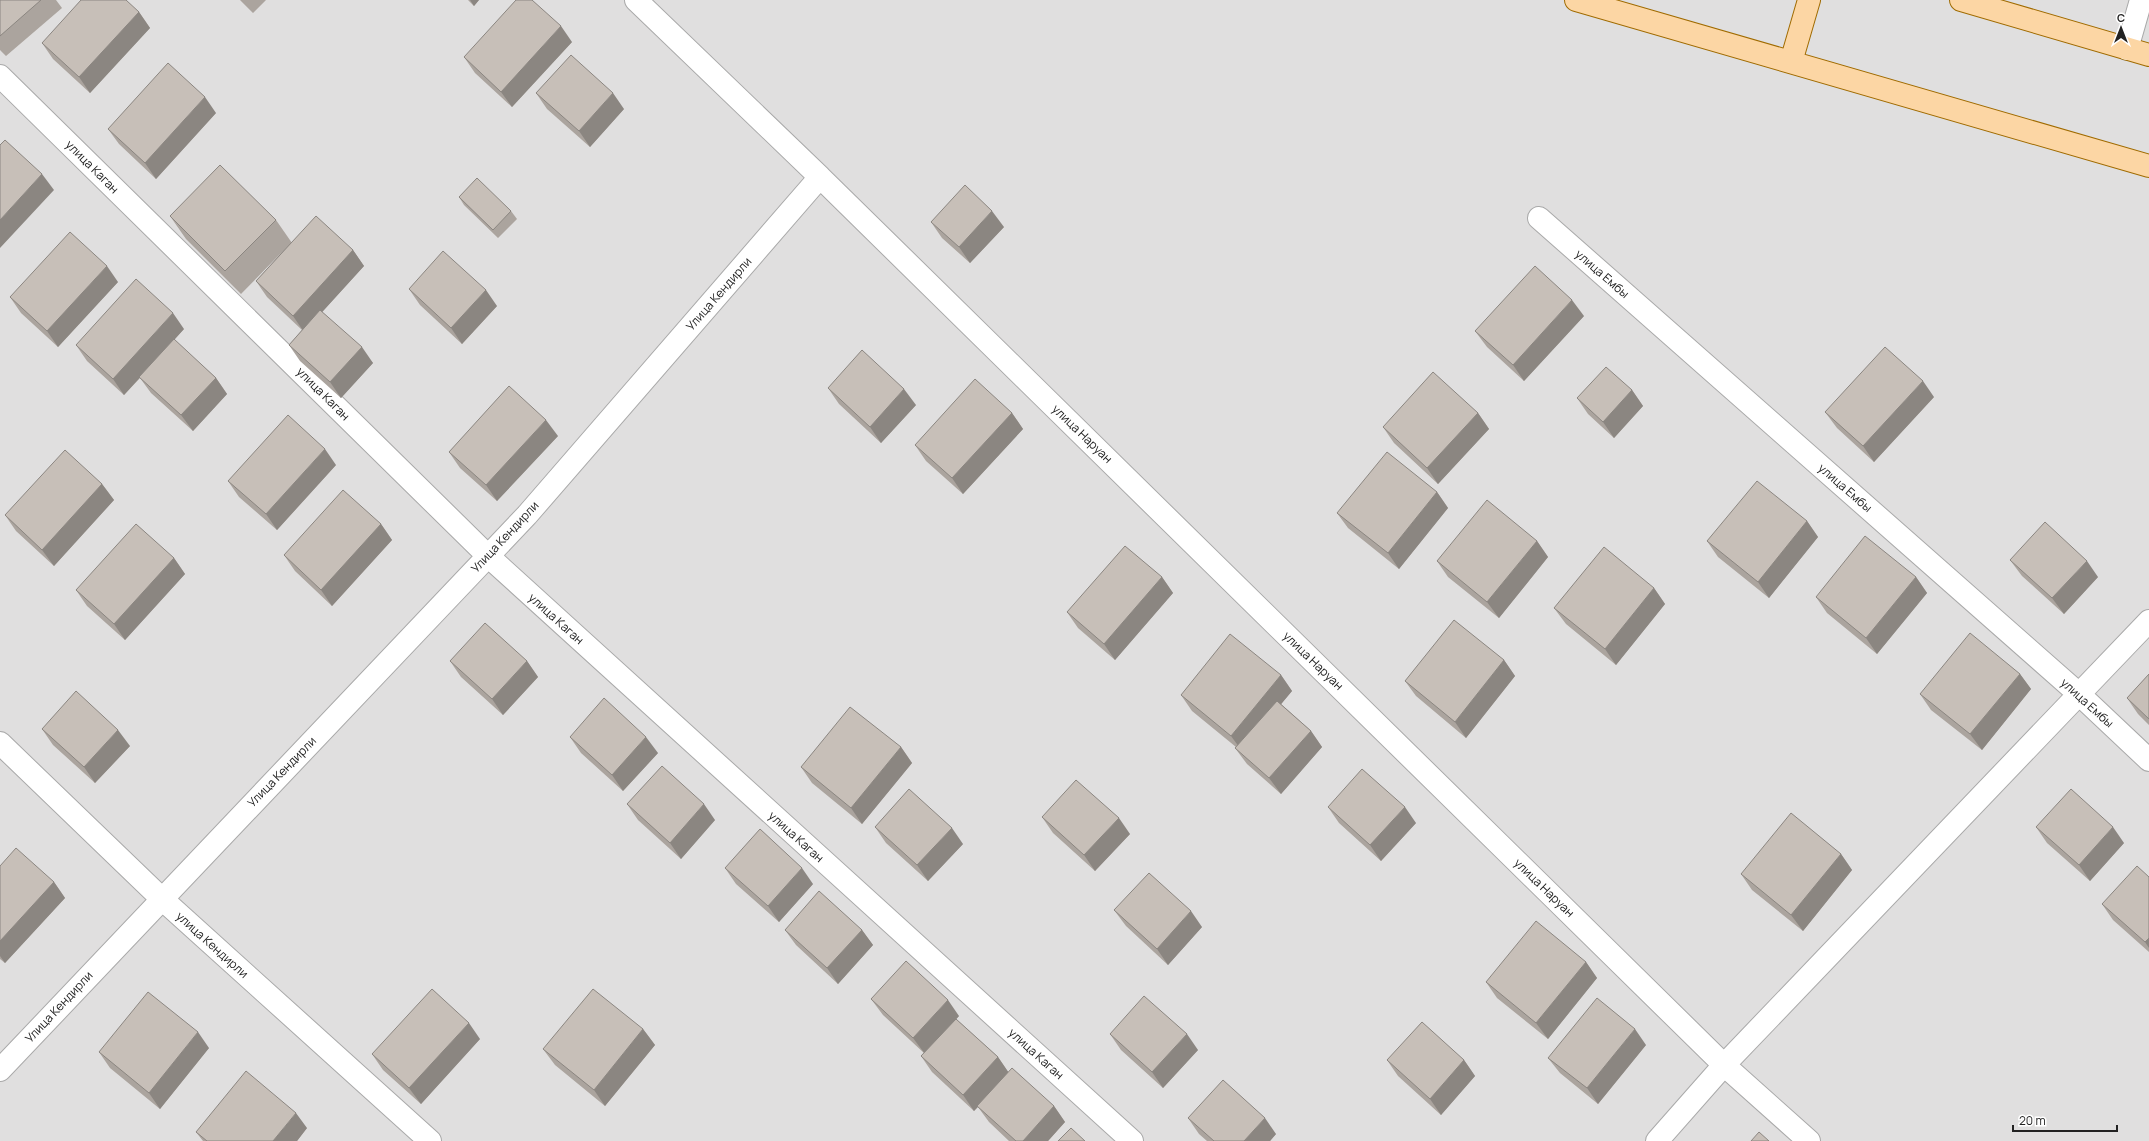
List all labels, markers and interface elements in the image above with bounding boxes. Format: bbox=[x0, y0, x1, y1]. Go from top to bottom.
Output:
north arrow bbox=[2101, 8, 2141, 48]
text: С bbox=[2117, 10, 2125, 25]
street label: улица Каган bbox=[62, 136, 123, 197]
street label: улица Ембы bbox=[1572, 245, 1633, 302]
street label: Улица Кендирли bbox=[682, 253, 755, 334]
street label: улица Каган bbox=[293, 363, 354, 424]
street label: улица Наруан bbox=[1048, 400, 1116, 467]
street label: улица Ембы bbox=[1815, 459, 1876, 516]
street label: Улица Кендирли bbox=[467, 497, 542, 576]
street label: улица Каган bbox=[525, 589, 588, 648]
street label: улица Наруан bbox=[1279, 627, 1347, 694]
street label: улица Ембы bbox=[2057, 674, 2118, 731]
street label: Улица Кендирли bbox=[243, 732, 320, 811]
street label: улица Каган bbox=[765, 807, 828, 866]
street label: улица Наруан bbox=[1510, 854, 1578, 921]
street label: улица Кендирли bbox=[172, 908, 252, 982]
street label: Улица Кендирли bbox=[21, 967, 96, 1046]
street label: улица Каган bbox=[1005, 1024, 1068, 1083]
scale bar bbox=[2013, 1107, 2117, 1133]
text: 20 m bbox=[2019, 1112, 2046, 1129]

